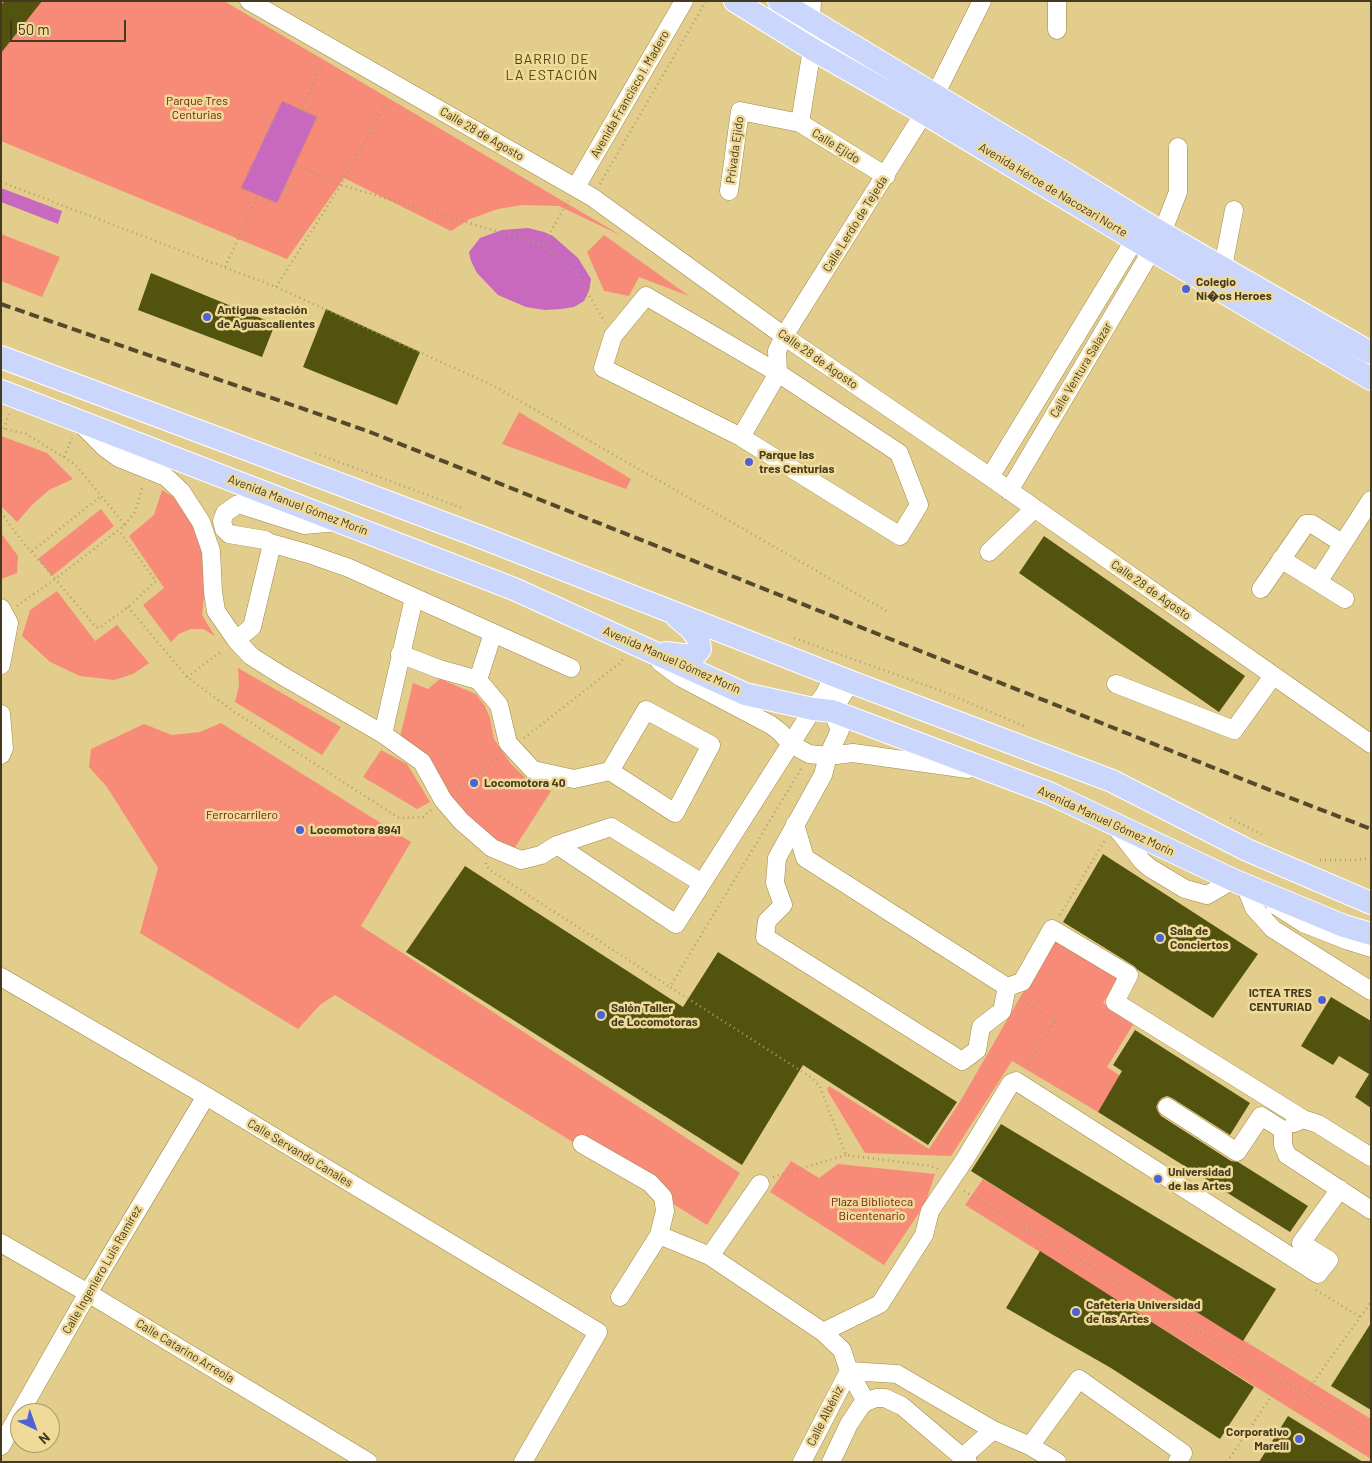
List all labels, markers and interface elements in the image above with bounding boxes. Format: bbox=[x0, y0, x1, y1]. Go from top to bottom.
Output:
scale bar bbox=[12, 10, 129, 42]
text: 50 m bbox=[18, 20, 50, 38]
street label: Avenida Francisco I. Madero bbox=[588, 28, 672, 160]
district label: BARRIO DE LA ESTACIÓN bbox=[504, 51, 600, 84]
park label: Parque Tres Centurias bbox=[166, 94, 228, 122]
street label: Calle 28 de Agosto bbox=[437, 104, 527, 164]
street label: Privada Ejido bbox=[723, 115, 747, 185]
street label: Calle Ejido bbox=[809, 126, 863, 166]
street label: Avenida Héroe de Nacozari Norte bbox=[976, 140, 1130, 240]
street label: Calle Lerdo de Tejeda bbox=[820, 173, 890, 275]
place label: Colegio Ni�os Heroes bbox=[1196, 275, 1272, 303]
marker: Colegio Ni�os Heroes bbox=[1180, 283, 1192, 295]
place label: Antigua estación de Aguascalientes bbox=[217, 303, 315, 331]
marker: Antigua estación de Aguascalientes bbox=[201, 311, 213, 323]
street label: Calle Ventura Salazar bbox=[1047, 320, 1115, 420]
street label: Calle 28 de Agosto bbox=[775, 326, 861, 392]
place label: Parque las tres Centurias bbox=[759, 448, 834, 476]
marker: Parque las tres Centurias bbox=[743, 456, 755, 468]
street label: Avenida Manuel Gómez Morín bbox=[226, 472, 370, 538]
street label: Calle 28 de Agosto bbox=[1108, 557, 1194, 623]
street label: Avenida Manuel Gómez Morín bbox=[601, 623, 743, 697]
place label: Locomotora 40 bbox=[484, 776, 566, 790]
marker: Locomotora 40 bbox=[468, 777, 480, 789]
street label: Avenida Manuel Gómez Morín bbox=[1035, 783, 1177, 859]
park label: Ferrocarrilero bbox=[206, 808, 278, 822]
place label: Locomotora 8941 bbox=[310, 823, 401, 837]
marker: Locomotora 8941 bbox=[294, 824, 306, 836]
place label: Sala de Conciertos bbox=[1170, 924, 1228, 952]
marker: Sala de Conciertos bbox=[1154, 932, 1166, 944]
place label: ICTEA TRES CENTURIAD bbox=[1249, 986, 1312, 1014]
marker: ICTEA TRES CENTURIAD bbox=[1316, 994, 1328, 1006]
place label: Salón Taller de Locomotoras bbox=[611, 1001, 698, 1029]
marker: Salón Taller de Locomotoras bbox=[595, 1009, 607, 1021]
street label: Calle Servando Canales bbox=[245, 1116, 355, 1190]
place label: Universidad de las Artes bbox=[1168, 1165, 1231, 1193]
marker: Universidad de las Artes bbox=[1152, 1173, 1164, 1185]
park label: Plaza Biblioteca Bicentenario bbox=[831, 1195, 913, 1223]
street label: Calle Ingeniero Luis Ramírez bbox=[59, 1203, 145, 1337]
place label: Cafeteria Universidad de las Artes bbox=[1086, 1298, 1201, 1326]
marker: Cafeteria Universidad de las Artes bbox=[1070, 1306, 1082, 1318]
street label: Calle Catarino Arreola bbox=[133, 1316, 237, 1386]
street label: Calle Albéniz bbox=[804, 1384, 846, 1448]
north arrow bbox=[10, 1403, 60, 1453]
place label: Corporativo Marelli bbox=[1226, 1425, 1289, 1453]
text: N bbox=[36, 1429, 54, 1448]
marker: Corporativo Marelli bbox=[1293, 1433, 1305, 1445]

